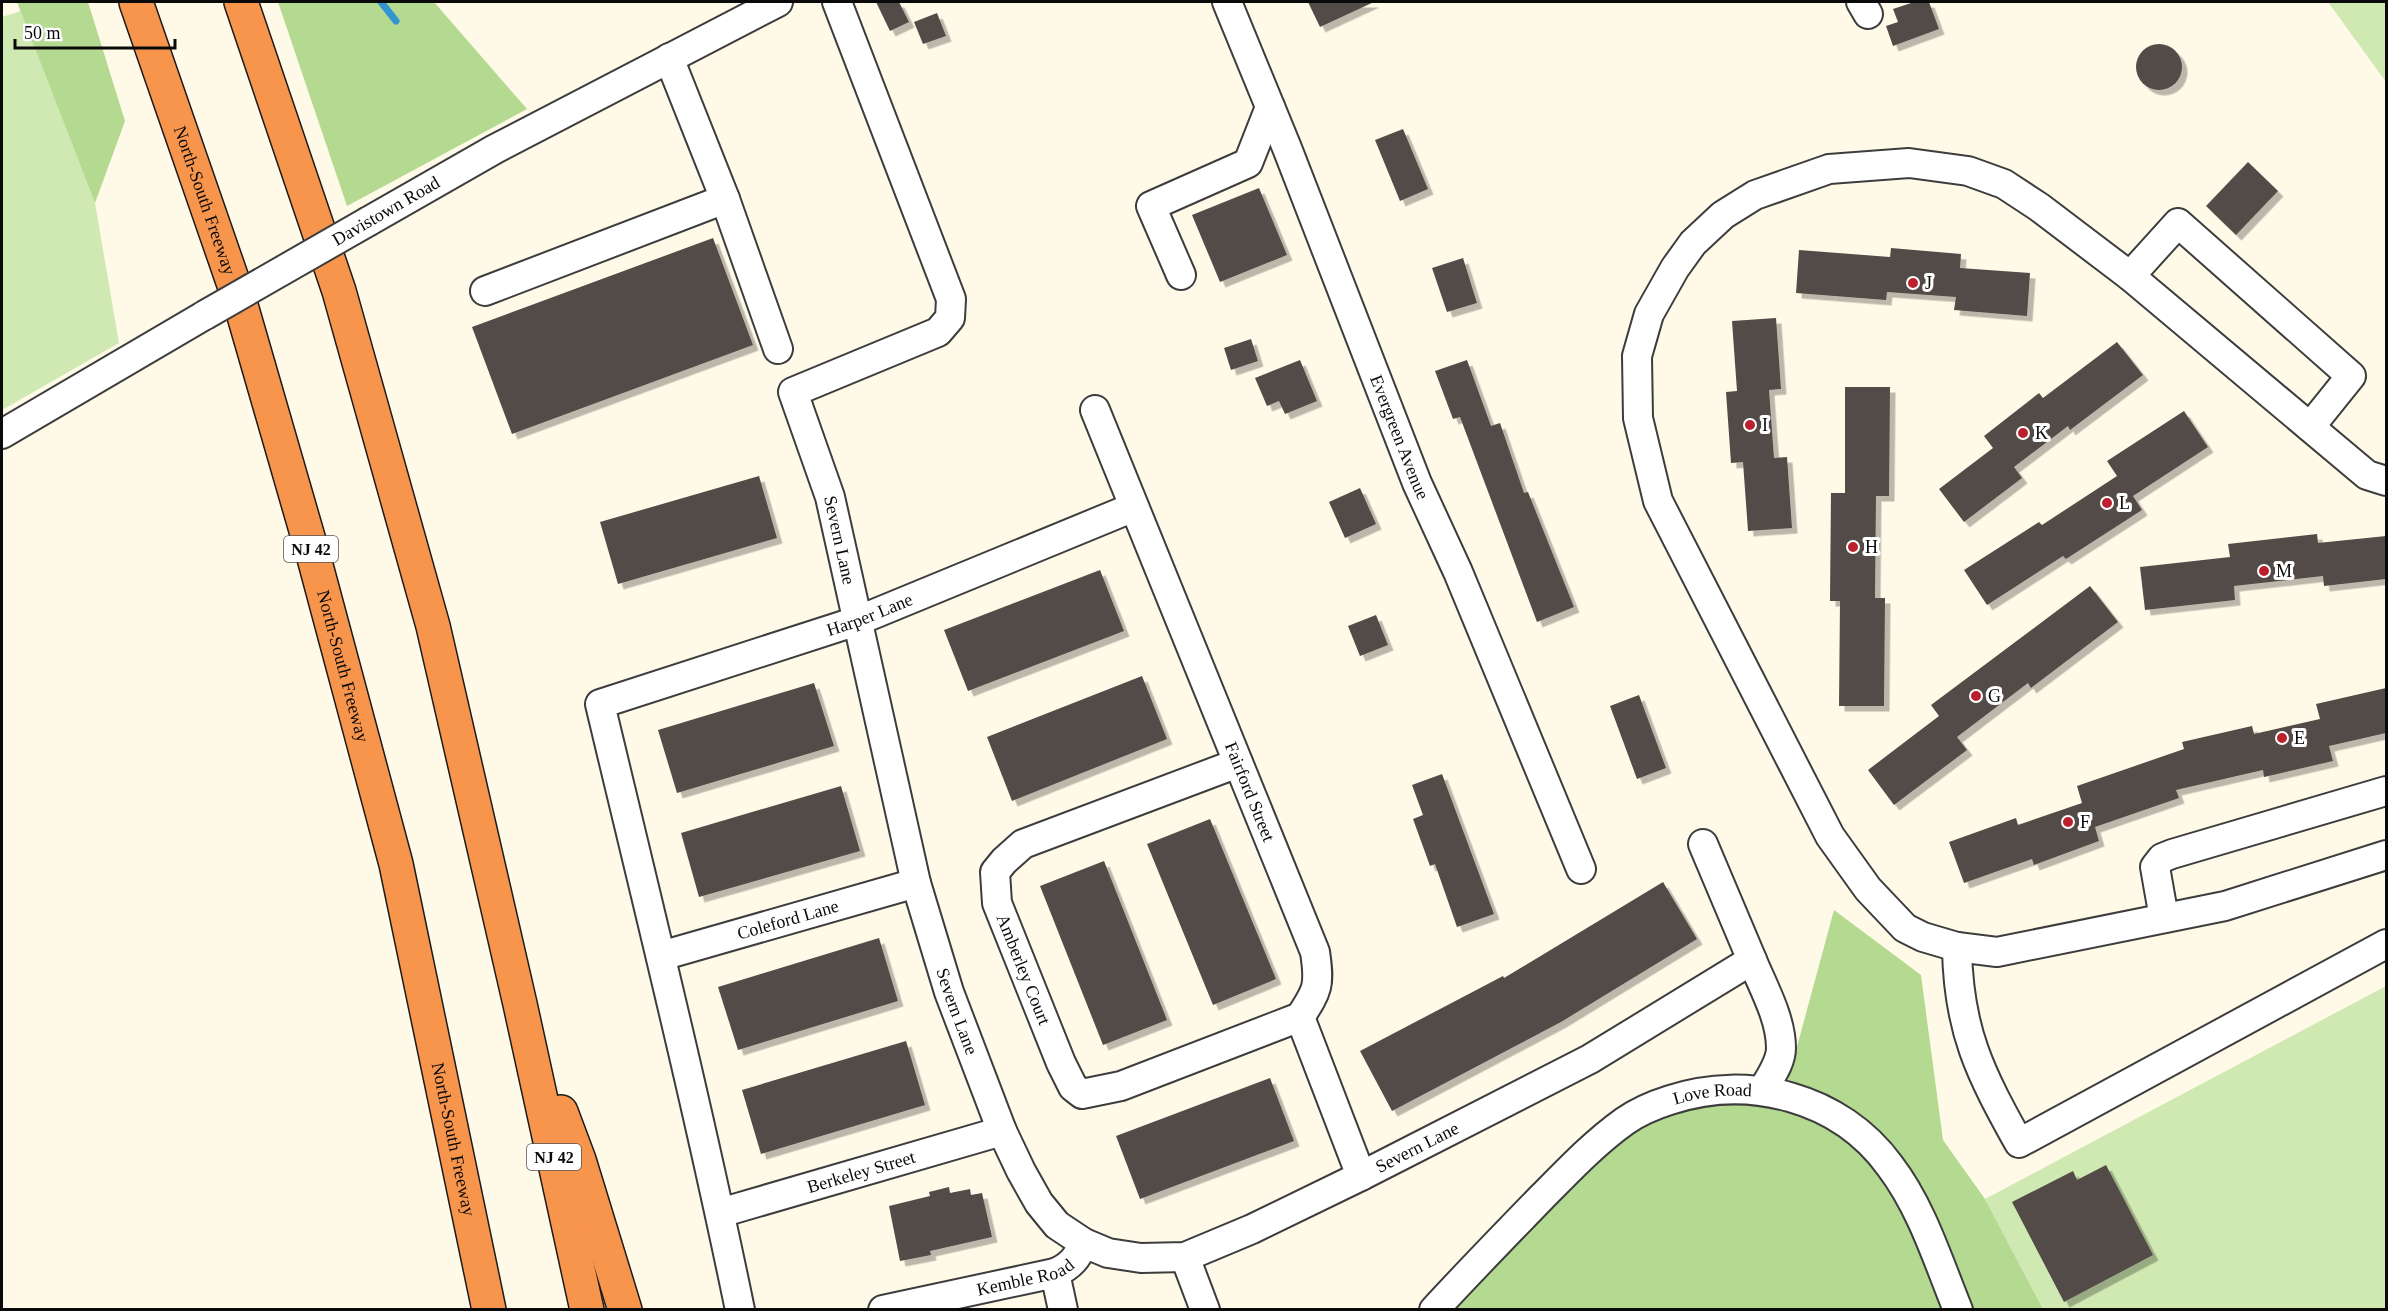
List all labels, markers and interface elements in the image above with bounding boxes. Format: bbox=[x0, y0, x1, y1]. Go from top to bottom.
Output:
scale bar bbox=[15, 12, 176, 50]
text: 50 m bbox=[24, 23, 61, 43]
street label: North-South Freeway bbox=[170, 123, 240, 278]
street label: Davistown Road bbox=[329, 172, 443, 250]
place label: J bbox=[1925, 273, 1932, 293]
marker: J bbox=[1906, 276, 1920, 290]
street label: Evergreen Avenue bbox=[1366, 372, 1433, 502]
place label: I bbox=[1762, 415, 1768, 435]
marker: I bbox=[1743, 418, 1757, 432]
place label: K bbox=[2035, 423, 2048, 443]
marker: K bbox=[2016, 426, 2030, 440]
place label: L bbox=[2119, 493, 2130, 513]
street label: Severn Lane bbox=[820, 494, 859, 586]
marker: L bbox=[2100, 496, 2114, 510]
road number: NJ 42 bbox=[284, 536, 338, 562]
place label: H bbox=[1865, 537, 1878, 557]
marker: H bbox=[1846, 540, 1860, 554]
place label: M bbox=[2276, 561, 2292, 581]
marker: M bbox=[2257, 564, 2271, 578]
street label: North-South Freeway bbox=[313, 588, 373, 744]
street label: Harper Lane bbox=[824, 589, 916, 640]
place label: G bbox=[1988, 686, 2001, 706]
marker: G bbox=[1969, 689, 1983, 703]
place label: E bbox=[2294, 728, 2305, 748]
marker: E bbox=[2275, 731, 2289, 745]
street label: Fairford Street bbox=[1221, 739, 1279, 844]
place label: F bbox=[2080, 812, 2090, 832]
marker: F bbox=[2061, 815, 2075, 829]
street label: Coleford Lane bbox=[735, 896, 841, 944]
street label: Amberley Court bbox=[992, 911, 1055, 1028]
street label: Severn Lane bbox=[932, 966, 982, 1057]
street label: North-South Freeway bbox=[428, 1061, 479, 1218]
street label: Love Road bbox=[1671, 1080, 1752, 1109]
street label: Severn Lane bbox=[1372, 1118, 1462, 1177]
road number: NJ 42 bbox=[527, 1144, 581, 1170]
street label: Berkeley Street bbox=[805, 1147, 918, 1197]
street label: Kemble Road bbox=[975, 1255, 1078, 1300]

